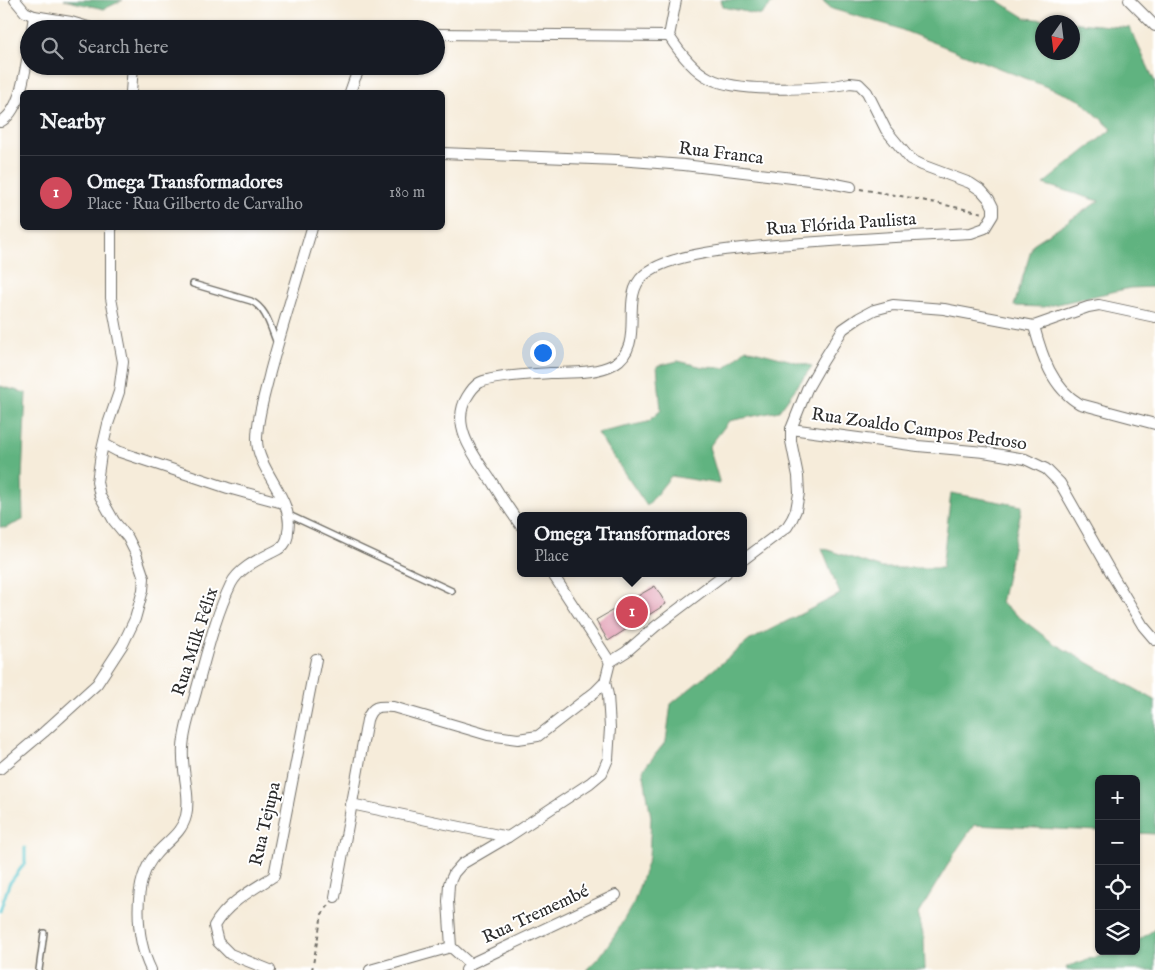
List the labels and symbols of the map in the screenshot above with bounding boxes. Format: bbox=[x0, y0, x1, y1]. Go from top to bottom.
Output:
north arrow bbox=[1035, 15, 1080, 60]
street label: Rua Franca bbox=[677, 137, 765, 171]
street label: Rua Flórida Paulista bbox=[765, 208, 917, 242]
your location bbox=[530, 340, 556, 366]
street label: Rua Zoaldo Campos Pedroso bbox=[810, 403, 1029, 457]
street label: Rua Milk Félix bbox=[168, 585, 224, 699]
pin: 1 bbox=[616, 593, 648, 631]
street label: Rua Tejupa bbox=[245, 780, 287, 868]
street label: Rua Tremembé bbox=[479, 880, 593, 950]

